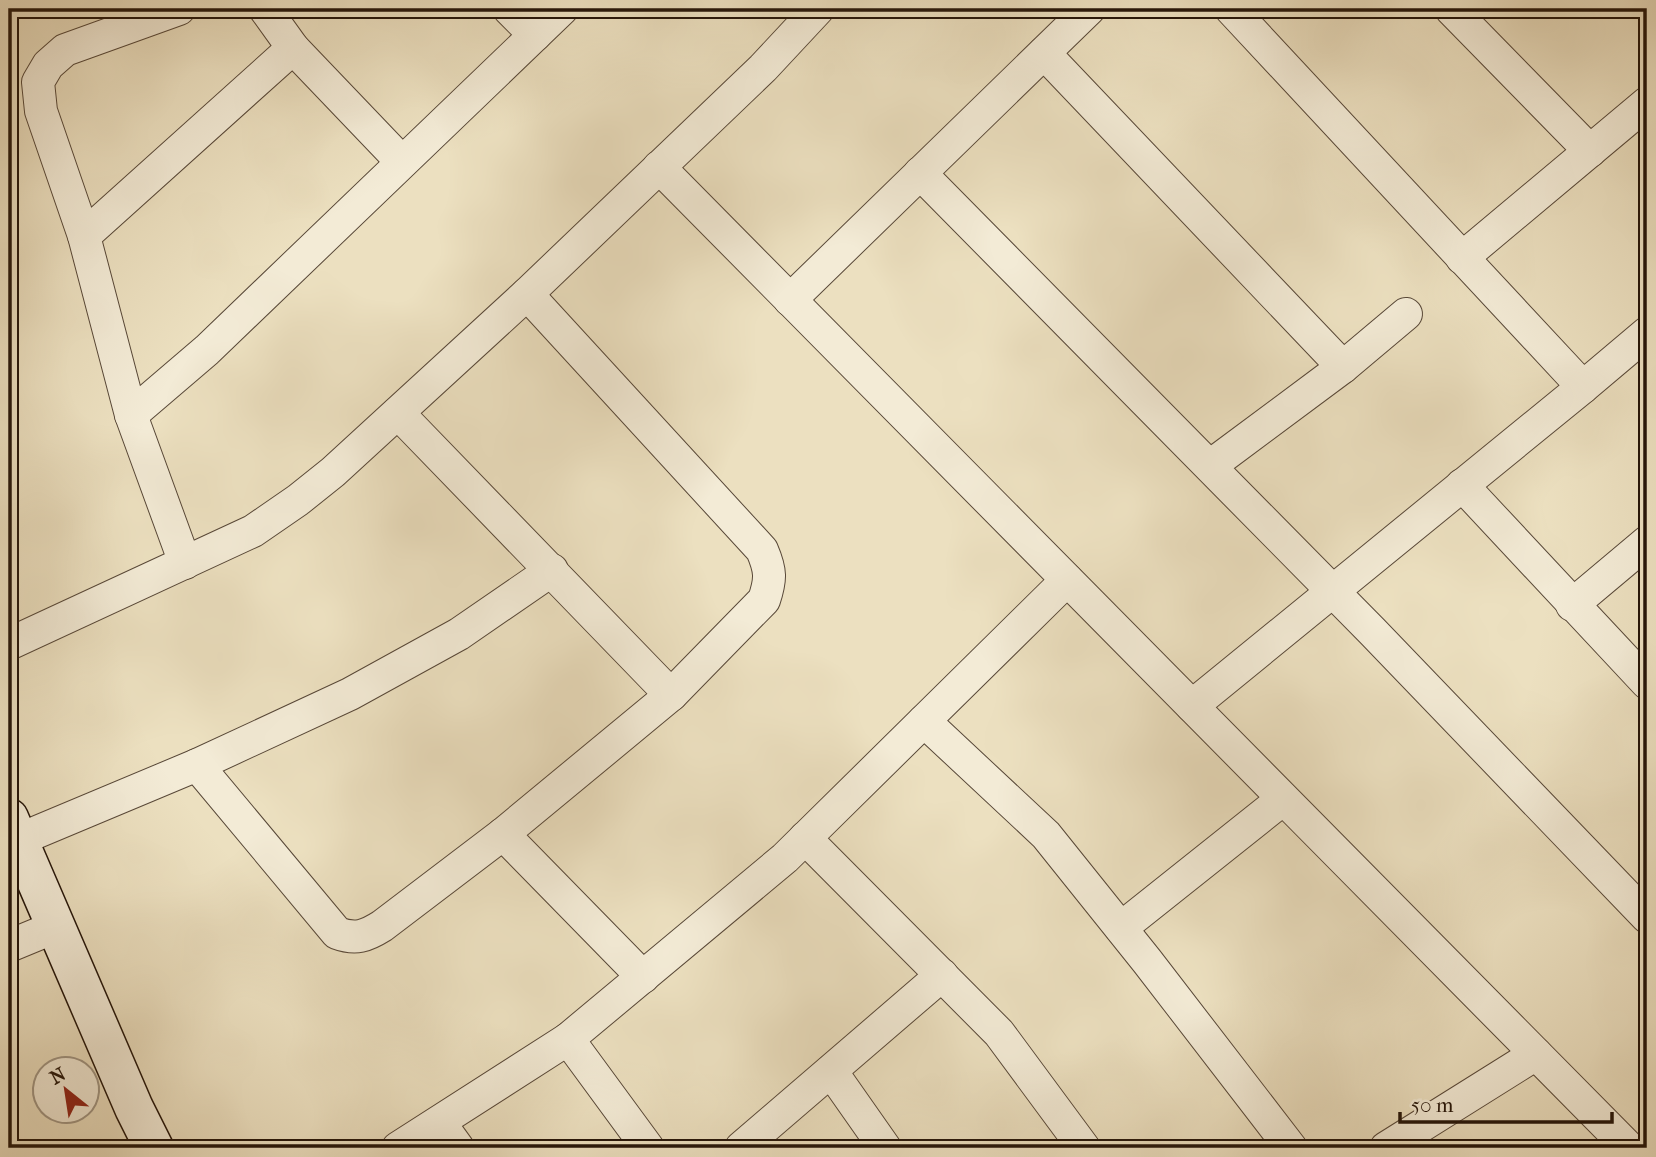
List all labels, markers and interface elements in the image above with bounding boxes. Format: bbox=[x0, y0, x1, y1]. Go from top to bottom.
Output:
north arrow bbox=[32, 1056, 102, 1126]
text: N bbox=[46, 1063, 70, 1089]
scale bar bbox=[1400, 1080, 1612, 1124]
text: 50 m bbox=[1411, 1093, 1454, 1117]

